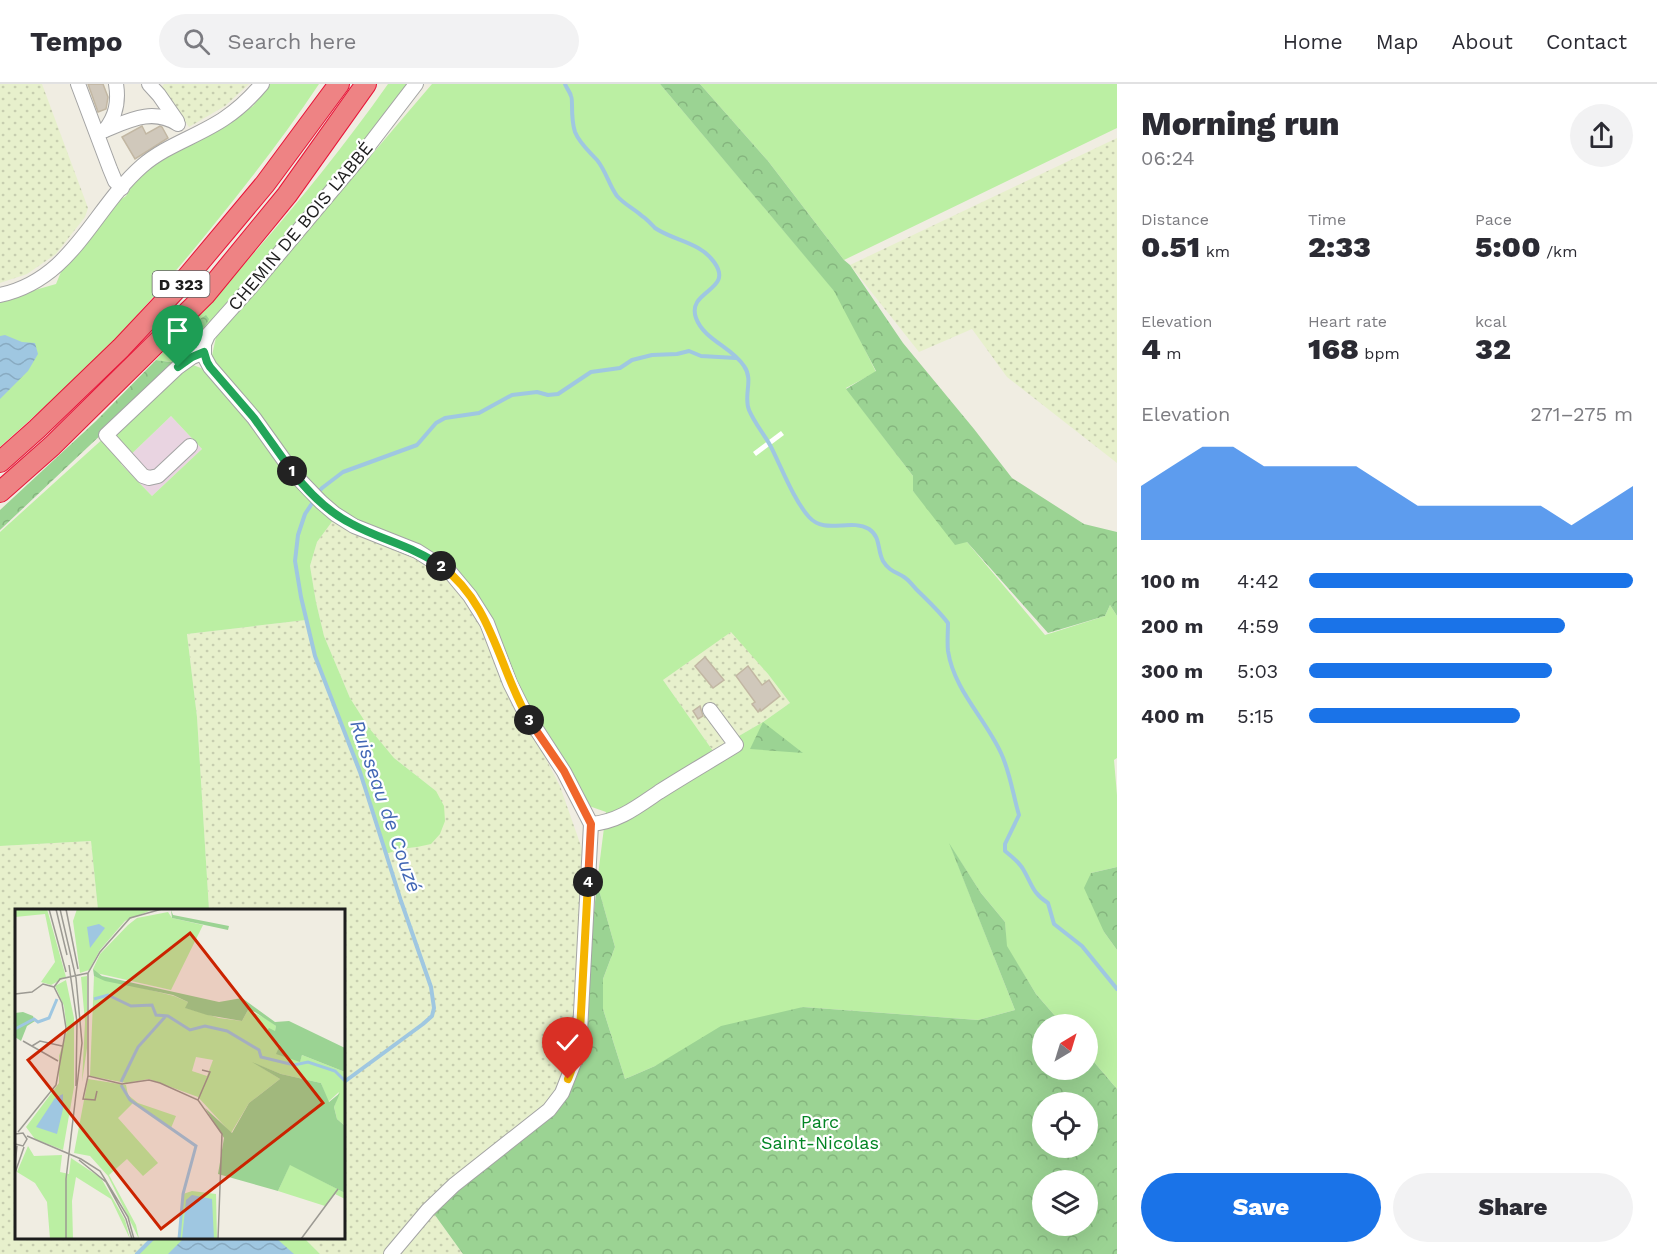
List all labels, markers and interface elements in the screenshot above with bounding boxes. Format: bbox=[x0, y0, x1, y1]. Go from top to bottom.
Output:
search box bbox=[159, 14, 579, 68]
text: Tempo bbox=[30, 25, 123, 58]
icon: search bbox=[180, 25, 213, 58]
text: Search here bbox=[228, 29, 357, 54]
text: Home bbox=[1283, 29, 1343, 54]
text: Map bbox=[1376, 29, 1419, 54]
text: About bbox=[1452, 29, 1513, 54]
text: Contact bbox=[1546, 29, 1627, 54]
text: Morning run bbox=[1141, 104, 1340, 143]
button: share bbox=[1570, 104, 1633, 167]
street label: CHEMIN DE BOIS L'ABBÉ bbox=[223, 137, 377, 315]
text: 06:24 bbox=[1141, 146, 1195, 170]
text: Distance bbox=[1141, 210, 1209, 229]
text: Time bbox=[1308, 210, 1346, 229]
text: Pace bbox=[1475, 210, 1512, 229]
text: 0.51 bbox=[1141, 229, 1200, 264]
text: 2:33 bbox=[1308, 229, 1371, 264]
text: 5:00 bbox=[1475, 229, 1541, 264]
text: km bbox=[1200, 242, 1230, 261]
text: /km bbox=[1541, 242, 1577, 261]
road number: D 323 bbox=[152, 271, 210, 297]
pin bbox=[152, 305, 203, 367]
text: Elevation bbox=[1141, 312, 1212, 331]
text: Heart rate bbox=[1308, 312, 1387, 331]
text: kcal bbox=[1475, 312, 1507, 331]
icon: arrive bbox=[161, 314, 194, 347]
text: 4 bbox=[1141, 331, 1161, 366]
text: 168 bbox=[1308, 331, 1359, 366]
text: 32 bbox=[1475, 331, 1511, 366]
text: m bbox=[1161, 344, 1182, 363]
text: bpm bbox=[1359, 344, 1400, 363]
text: Elevation bbox=[1141, 402, 1230, 426]
text: 271–275 m bbox=[1530, 402, 1633, 426]
pin: 1 bbox=[277, 456, 307, 486]
text: 1 bbox=[289, 461, 295, 480]
pin: 2 bbox=[426, 551, 456, 581]
text: 2 bbox=[436, 556, 446, 575]
text: 100 m bbox=[1141, 569, 1200, 593]
text: 4:42 bbox=[1237, 569, 1279, 593]
text: 200 m bbox=[1141, 614, 1203, 638]
text: 4:59 bbox=[1237, 614, 1279, 638]
text: 300 m bbox=[1141, 659, 1203, 683]
text: 5:03 bbox=[1237, 659, 1278, 683]
text: 400 m bbox=[1141, 704, 1204, 728]
text: 5:15 bbox=[1237, 704, 1274, 728]
pin: 3 bbox=[514, 705, 544, 735]
text: 3 bbox=[524, 710, 534, 729]
water label: Ruisseau de Couzé bbox=[345, 716, 427, 896]
pin: 4 bbox=[573, 867, 603, 897]
text: 4 bbox=[583, 872, 593, 891]
inset map bbox=[15, 909, 345, 1239]
north arrow bbox=[1032, 1014, 1098, 1080]
map controls bbox=[1032, 1014, 1098, 1236]
pin bbox=[542, 1017, 593, 1079]
icon: check bbox=[551, 1026, 584, 1059]
button: locate bbox=[1032, 1092, 1098, 1158]
park label: Parc Saint-Nicolas bbox=[761, 1111, 879, 1153]
button: layers bbox=[1032, 1170, 1098, 1236]
button: Save bbox=[1141, 1173, 1381, 1242]
button: Share bbox=[1393, 1173, 1633, 1242]

